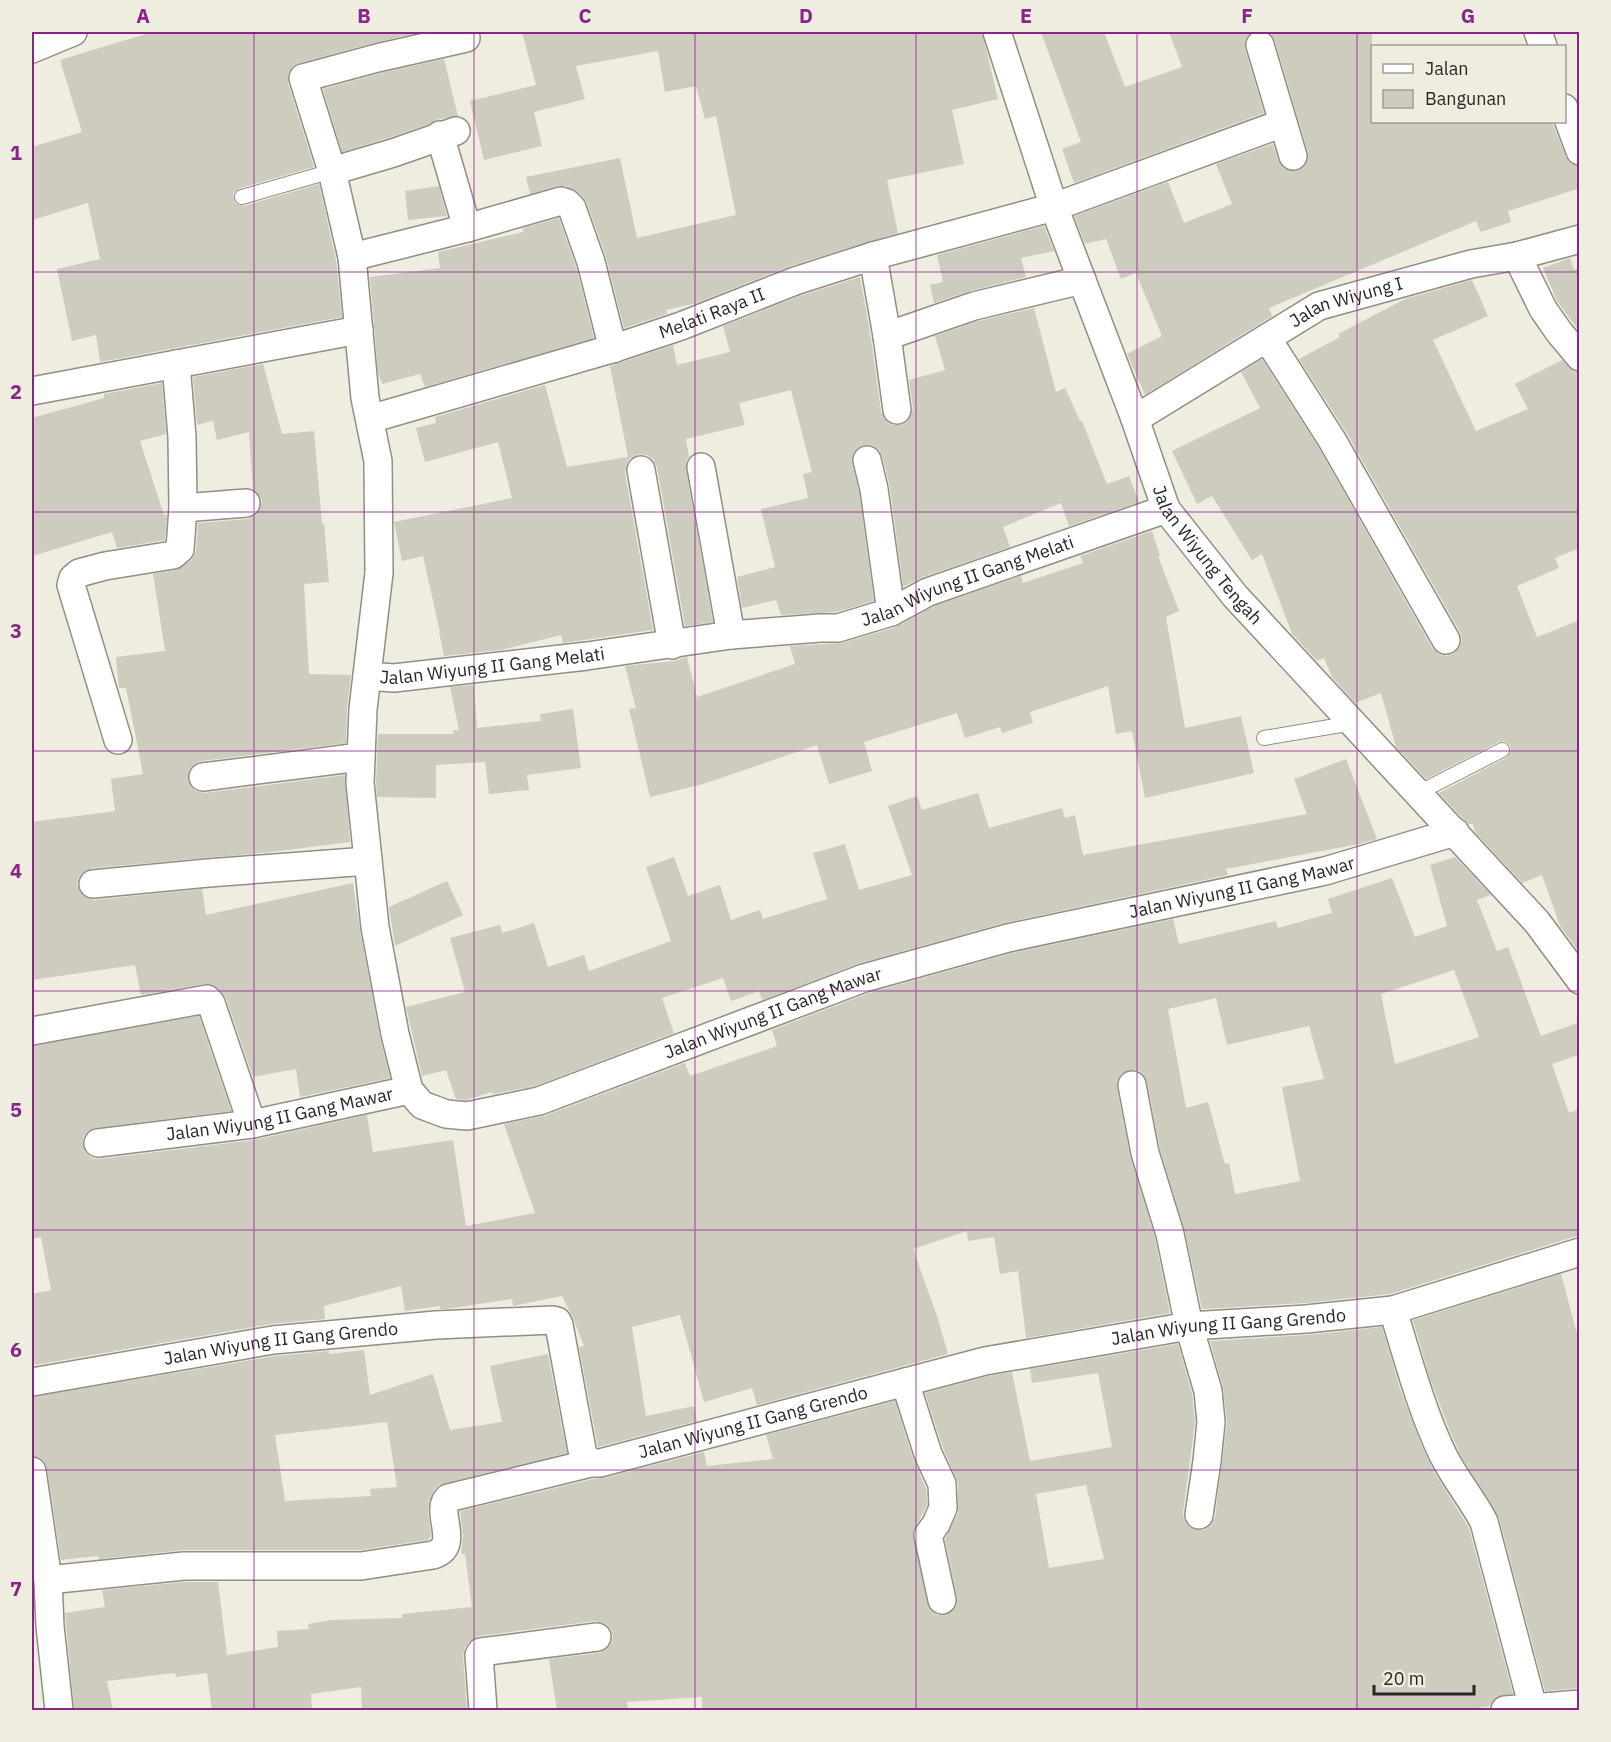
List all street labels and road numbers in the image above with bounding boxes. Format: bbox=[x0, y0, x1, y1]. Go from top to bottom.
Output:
street label: Jalan Wiyung I bbox=[1285, 271, 1405, 332]
street label: Melati Raya II bbox=[656, 282, 768, 344]
street label: Jalan Wiyung Tengah bbox=[1148, 482, 1267, 629]
street label: Jalan Wiyung II Gang Melati bbox=[858, 530, 1077, 631]
street label: Jalan Wiyung II Gang Melati bbox=[379, 642, 606, 689]
street label: Jalan Wiyung II Gang Mawar bbox=[1127, 851, 1358, 923]
street label: Jalan Wiyung II Gang Mawar bbox=[661, 962, 884, 1064]
street label: Jalan Wiyung II Gang Mawar bbox=[165, 1082, 396, 1145]
street label: Jalan Wiyung II Gang Grendo bbox=[1109, 1303, 1347, 1350]
street label: Jalan Wiyung II Gang Grendo bbox=[162, 1317, 399, 1370]
street label: Jalan Wiyung II Gang Grendo bbox=[636, 1381, 870, 1463]

